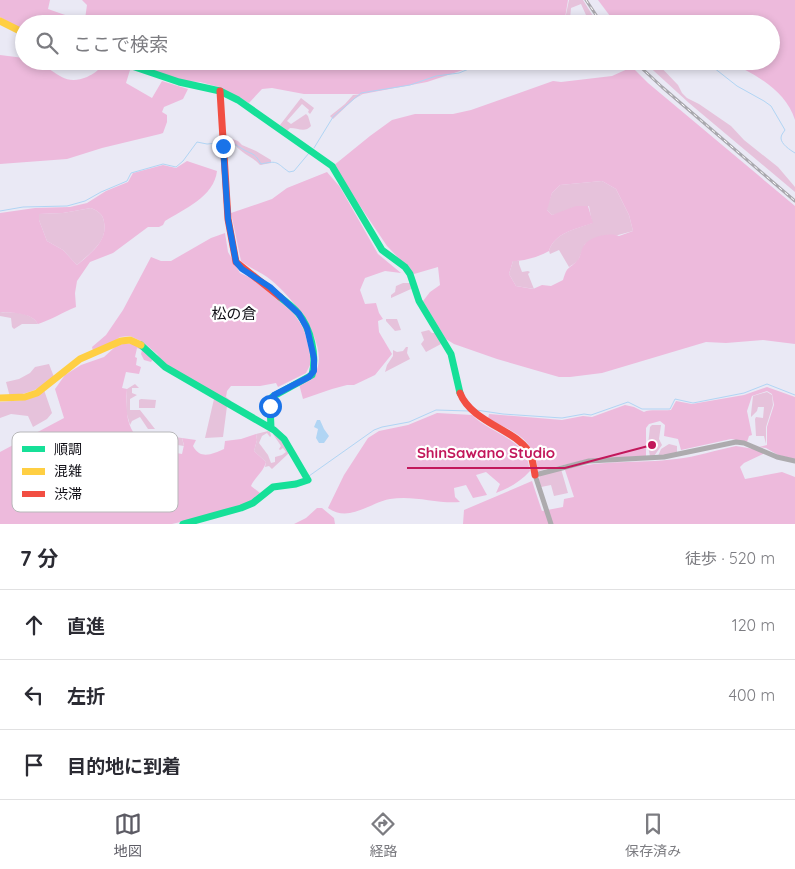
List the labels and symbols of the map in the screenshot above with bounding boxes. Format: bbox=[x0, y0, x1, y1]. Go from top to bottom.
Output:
route end bbox=[212, 135, 235, 158]
district label: 松の倉 bbox=[211, 304, 257, 323]
route start bbox=[259, 395, 282, 418]
legend bbox=[12, 432, 178, 512]
callout: ShinSawano Studio bbox=[407, 438, 565, 468]
text: 順調 bbox=[54, 440, 82, 458]
text: ShinSawano Studio bbox=[417, 443, 555, 462]
text: 混雑 bbox=[54, 462, 82, 480]
text: 渋滞 bbox=[54, 485, 82, 503]

